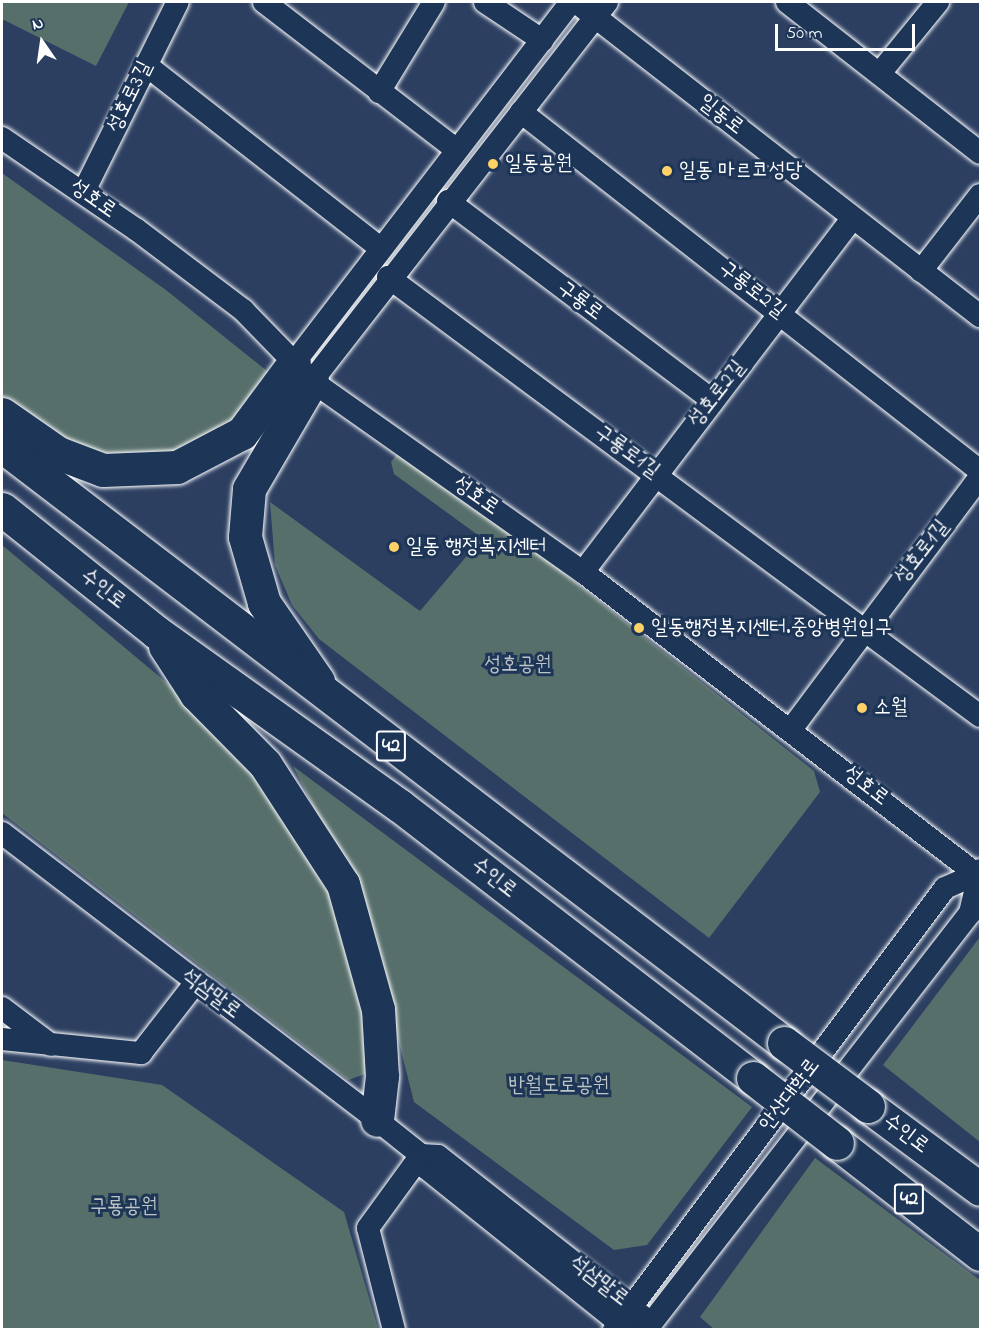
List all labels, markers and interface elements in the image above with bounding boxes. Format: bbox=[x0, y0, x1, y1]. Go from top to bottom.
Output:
north arrow bbox=[12, 12, 72, 72]
text: N bbox=[30, 12, 46, 37]
scale bar bbox=[778, 12, 918, 50]
text: 50 m bbox=[786, 21, 823, 47]
street label: 성호로3길 bbox=[102, 57, 158, 137]
street label: 일동로 bbox=[693, 89, 749, 141]
place label: 일동공원 bbox=[505, 151, 573, 177]
marker: 일동공원 bbox=[486, 157, 500, 171]
place label: 일동 마르코성당 bbox=[679, 158, 803, 184]
marker: 일동 마르코성당 bbox=[660, 164, 674, 178]
street label: 성호로 bbox=[65, 174, 121, 224]
street label: 구룡로2길 bbox=[713, 256, 791, 324]
street label: 구룡로 bbox=[552, 276, 608, 326]
street label: 성호로2길 bbox=[683, 355, 751, 433]
street label: 구룡로1길 bbox=[590, 420, 664, 484]
street label: 성호로 bbox=[448, 471, 504, 521]
street label: 성호로1길 bbox=[889, 515, 955, 589]
place label: 일동 행정복지센터 bbox=[406, 534, 546, 560]
marker: 일동 행정복지센터 bbox=[387, 540, 401, 554]
street label: 수인로 bbox=[75, 563, 131, 615]
place label: 일동행정복지센터.중앙병원입구 bbox=[651, 615, 892, 641]
marker: 일동행정복지센터.중앙병원입구 bbox=[632, 621, 646, 635]
park label: 성호공원 bbox=[484, 652, 552, 678]
place label: 소월 bbox=[874, 695, 908, 721]
marker: 소월 bbox=[855, 701, 869, 715]
road number: 42 bbox=[374, 729, 408, 763]
street label: 성호로 bbox=[838, 760, 894, 812]
street label: 수인로 bbox=[466, 852, 522, 904]
street label: 석삼말로 bbox=[176, 964, 246, 1024]
street label: 안산대학로 bbox=[755, 1054, 825, 1136]
park label: 반월도로공원 bbox=[508, 1073, 610, 1099]
street label: 수인로 bbox=[878, 1109, 934, 1159]
road number: 42 bbox=[892, 1182, 926, 1216]
park label: 구룡공원 bbox=[90, 1194, 158, 1220]
street label: 석삼말로 bbox=[565, 1250, 633, 1312]

